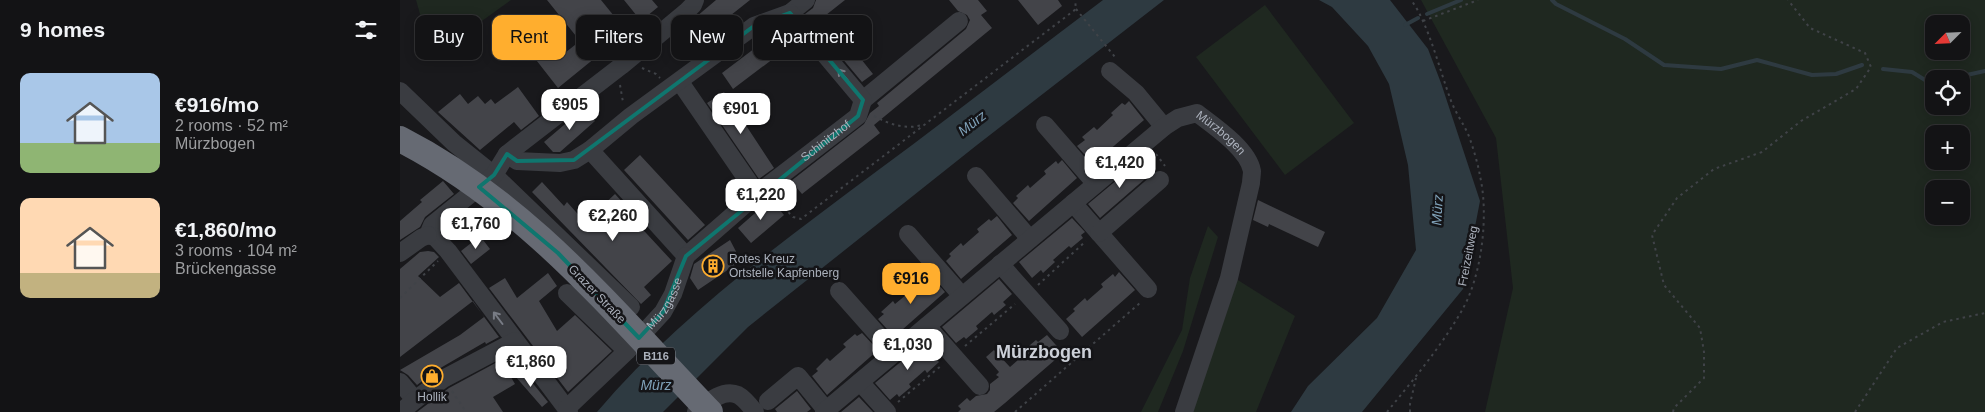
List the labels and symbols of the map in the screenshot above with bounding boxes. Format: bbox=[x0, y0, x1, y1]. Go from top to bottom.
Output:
north arrow bbox=[1925, 15, 1970, 60]
one-way arrow bbox=[837, 69, 848, 82]
pin: €905 bbox=[540, 88, 600, 131]
pin: €901 bbox=[711, 92, 771, 135]
water label: Mürz bbox=[955, 107, 989, 139]
street label: Mürzbogen bbox=[1193, 108, 1248, 158]
street label: Schinitzhof bbox=[798, 117, 854, 164]
pin: €1,420 bbox=[1079, 146, 1161, 189]
pin: €1,220 bbox=[720, 178, 802, 221]
water label: Mürz bbox=[1428, 194, 1446, 226]
pin: €2,260 bbox=[572, 200, 654, 242]
pin: €1,760 bbox=[435, 208, 517, 250]
street label: Freizeitweg bbox=[1455, 225, 1481, 287]
place label: Rotes Kreuz Ortstelle Kapfenberg bbox=[729, 252, 839, 280]
building icon: Rotes Kreuz Ortstelle Kapfenberg bbox=[701, 254, 725, 278]
street label: Grazer Straße bbox=[566, 262, 629, 326]
pin: €916 bbox=[881, 262, 941, 305]
street label: Mürzgasse bbox=[643, 275, 685, 332]
one-way arrow bbox=[492, 312, 503, 325]
pin: €1,030 bbox=[867, 328, 949, 371]
district label: Mürzbogen bbox=[996, 342, 1092, 362]
pin: €1,860 bbox=[490, 346, 572, 388]
road number: B116 bbox=[637, 348, 675, 364]
shop icon: Hollik bbox=[420, 364, 444, 388]
water label: Mürz bbox=[640, 377, 672, 393]
place label: Hollik bbox=[417, 390, 448, 404]

